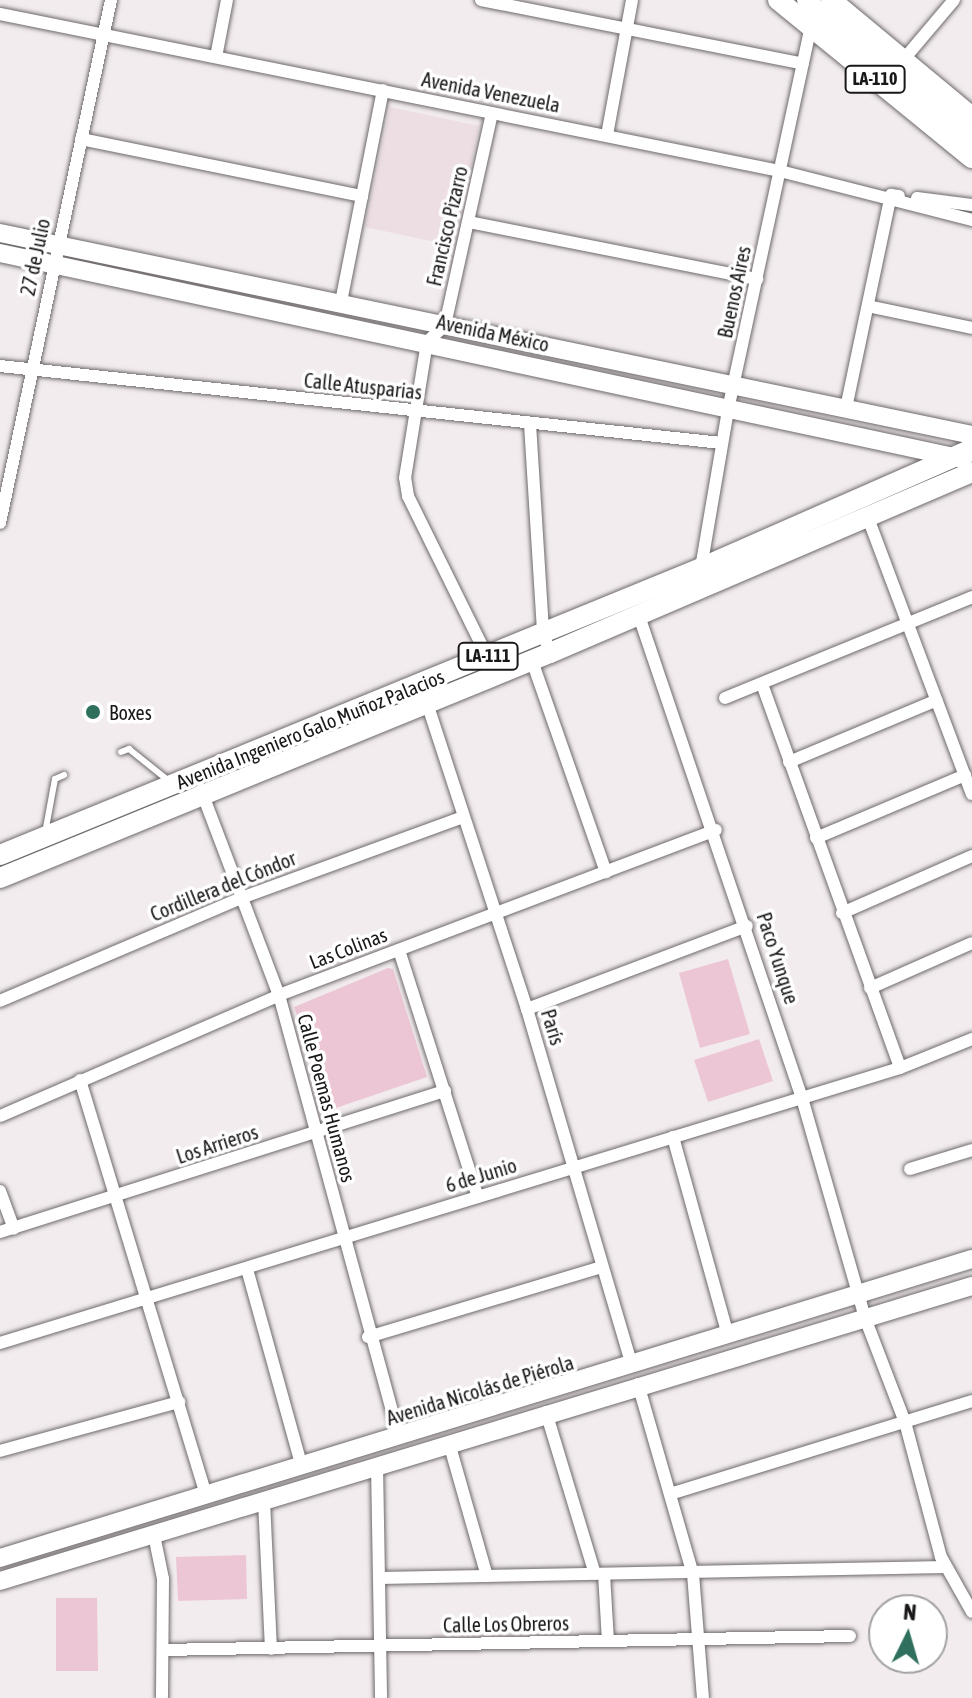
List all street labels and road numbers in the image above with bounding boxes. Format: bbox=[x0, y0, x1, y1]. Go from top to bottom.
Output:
road number: LA-110 bbox=[843, 65, 907, 93]
street label: Avenida Venezuela bbox=[420, 67, 562, 117]
street label: Francisco Pizarro bbox=[422, 164, 472, 288]
street label: 27 de Julio bbox=[15, 216, 55, 298]
street label: Buenos Aires bbox=[713, 244, 755, 340]
street label: Avenida México bbox=[435, 309, 551, 357]
street label: Calle Atusparias bbox=[303, 368, 423, 404]
road number: LA-111 bbox=[456, 642, 520, 670]
street label: Avenida Ingeniero Galo Muñoz Palacios bbox=[172, 664, 448, 794]
street label: Cordillera del Cóndor bbox=[147, 846, 299, 926]
street label: Paco Yunque bbox=[752, 909, 804, 1007]
street label: Las Colinas bbox=[306, 922, 390, 974]
street label: París bbox=[536, 1006, 570, 1048]
street label: Calle Poemas Humanos bbox=[293, 1011, 361, 1185]
street label: Los Arrieros bbox=[173, 1120, 261, 1168]
street label: 6 de Junio bbox=[442, 1153, 520, 1197]
street label: Avenida Nicolás de Piérola bbox=[383, 1350, 577, 1430]
street label: Calle Los Obreros bbox=[443, 1611, 569, 1637]

